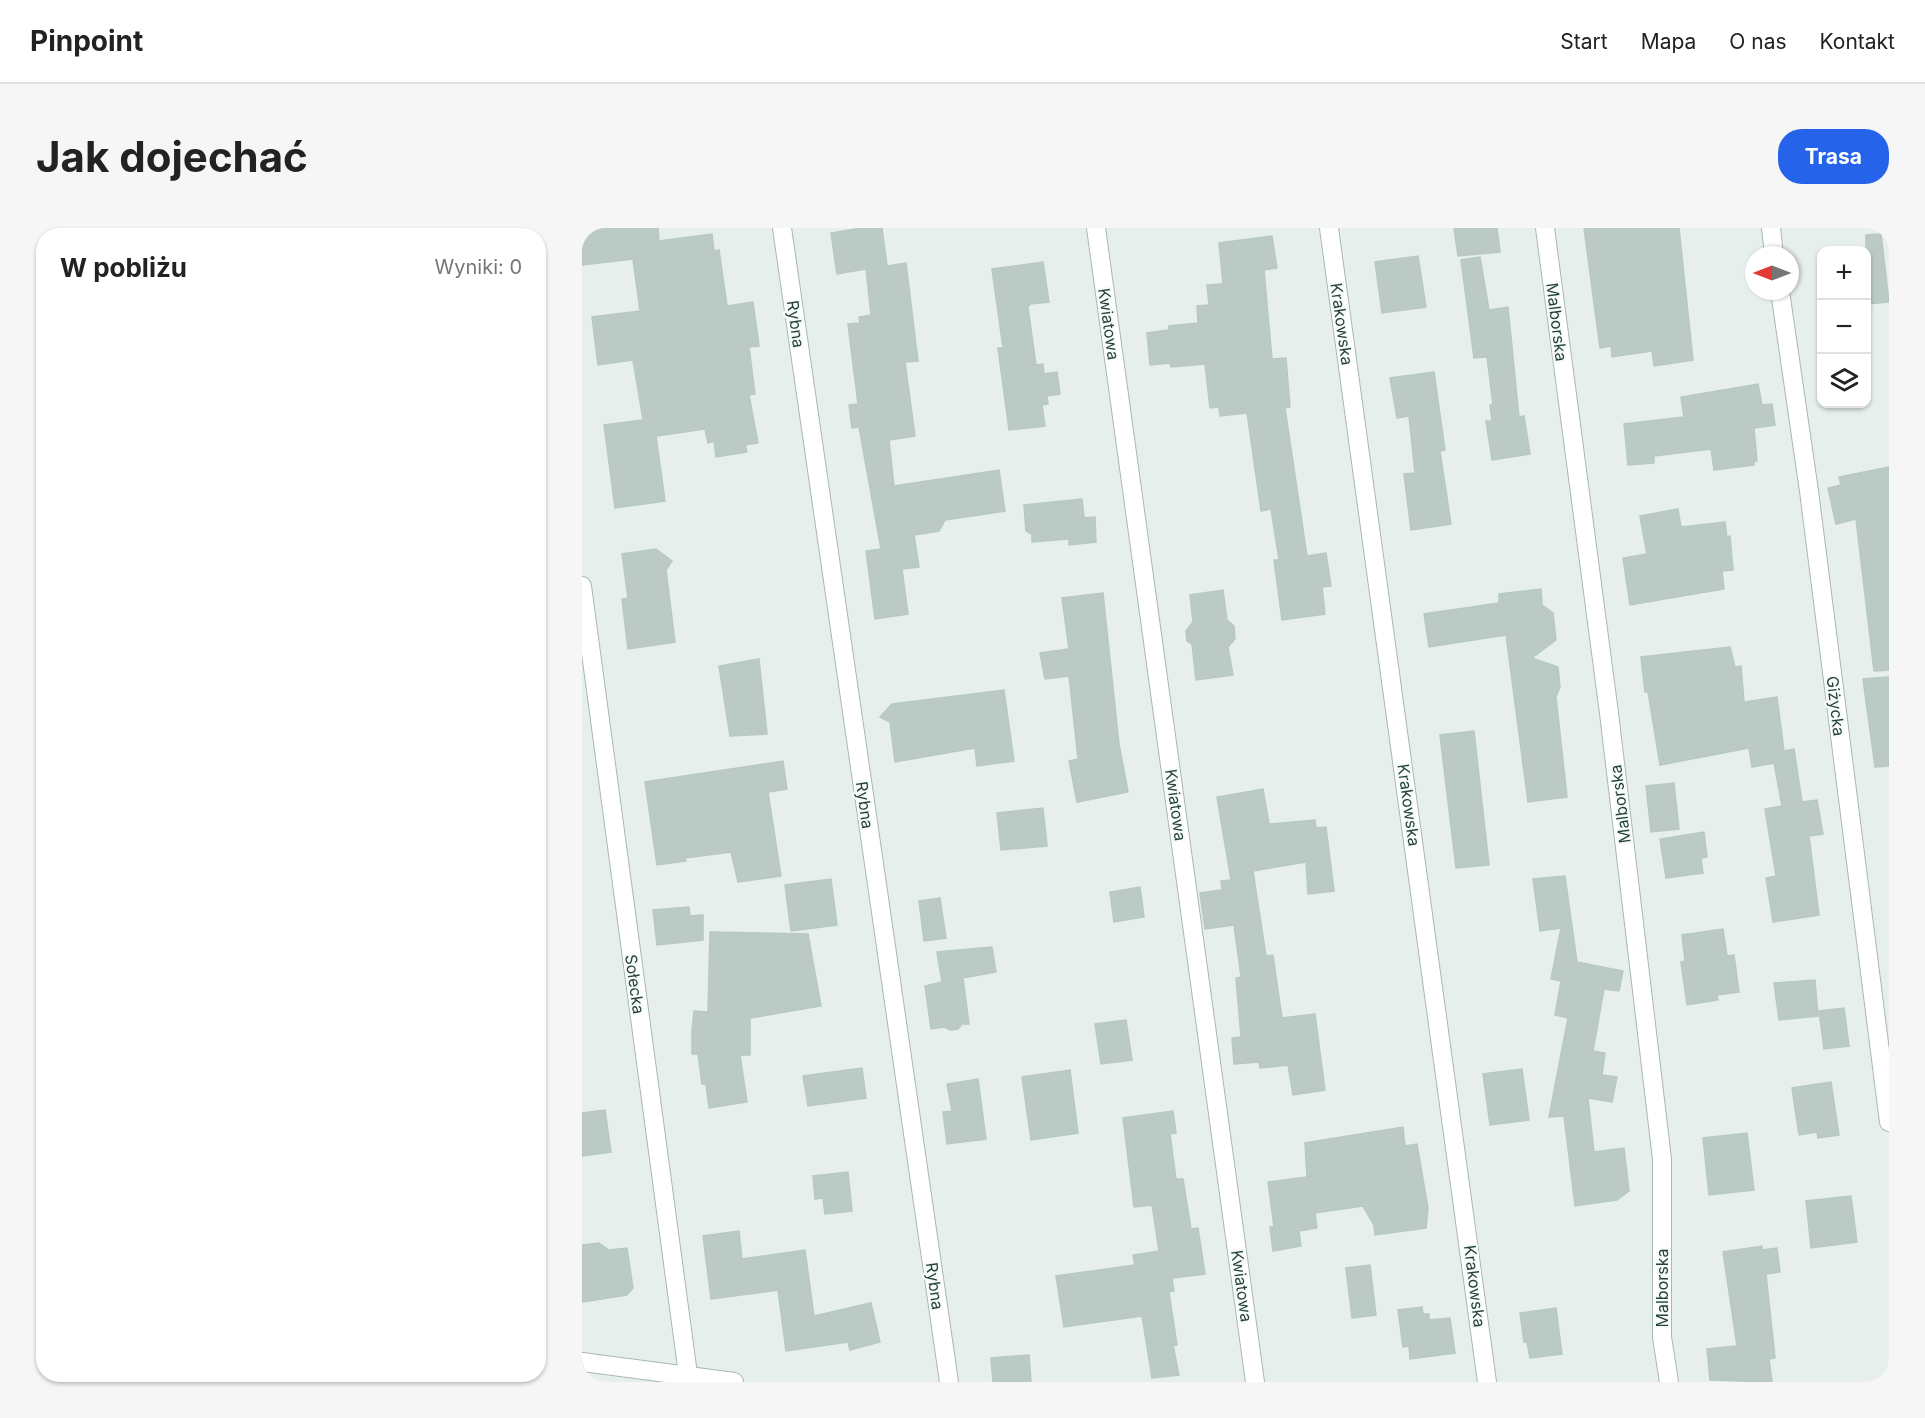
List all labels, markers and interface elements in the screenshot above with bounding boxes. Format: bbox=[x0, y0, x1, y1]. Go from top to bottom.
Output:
text: Pinpoint bbox=[30, 24, 143, 58]
text: Start bbox=[1560, 29, 1608, 54]
text: Mapa bbox=[1641, 29, 1696, 54]
text: O nas bbox=[1729, 29, 1787, 54]
text: Kontakt bbox=[1820, 29, 1895, 54]
button: Trasa bbox=[1778, 129, 1889, 184]
text: Jak dojechać bbox=[36, 131, 308, 182]
north arrow bbox=[1745, 246, 1799, 300]
map controls bbox=[1817, 246, 1871, 408]
button: + bbox=[1817, 246, 1871, 300]
text: W pobliżu bbox=[60, 252, 187, 283]
text: Wyniki: 0 bbox=[435, 255, 522, 279]
street label: Krakowska bbox=[1326, 282, 1358, 366]
street label: Malborska bbox=[1542, 282, 1572, 362]
street label: Kwiatowa bbox=[1094, 287, 1124, 361]
street label: Rybna bbox=[783, 299, 809, 349]
button: − bbox=[1817, 300, 1871, 354]
button: layers bbox=[1817, 354, 1871, 408]
street label: Giżycka bbox=[1822, 675, 1850, 737]
street label: Krakowska bbox=[1393, 763, 1425, 847]
street label: Malborska bbox=[1605, 764, 1635, 844]
street label: Kwiatowa bbox=[1161, 768, 1191, 842]
street label: Rybna bbox=[852, 780, 878, 830]
street label: Sołecka bbox=[621, 953, 649, 1015]
street label: Krakowska bbox=[1460, 1244, 1490, 1328]
street label: Kwiatowa bbox=[1227, 1249, 1257, 1323]
street label: Malborska bbox=[1652, 1249, 1672, 1327]
street label: Rybna bbox=[922, 1261, 948, 1311]

